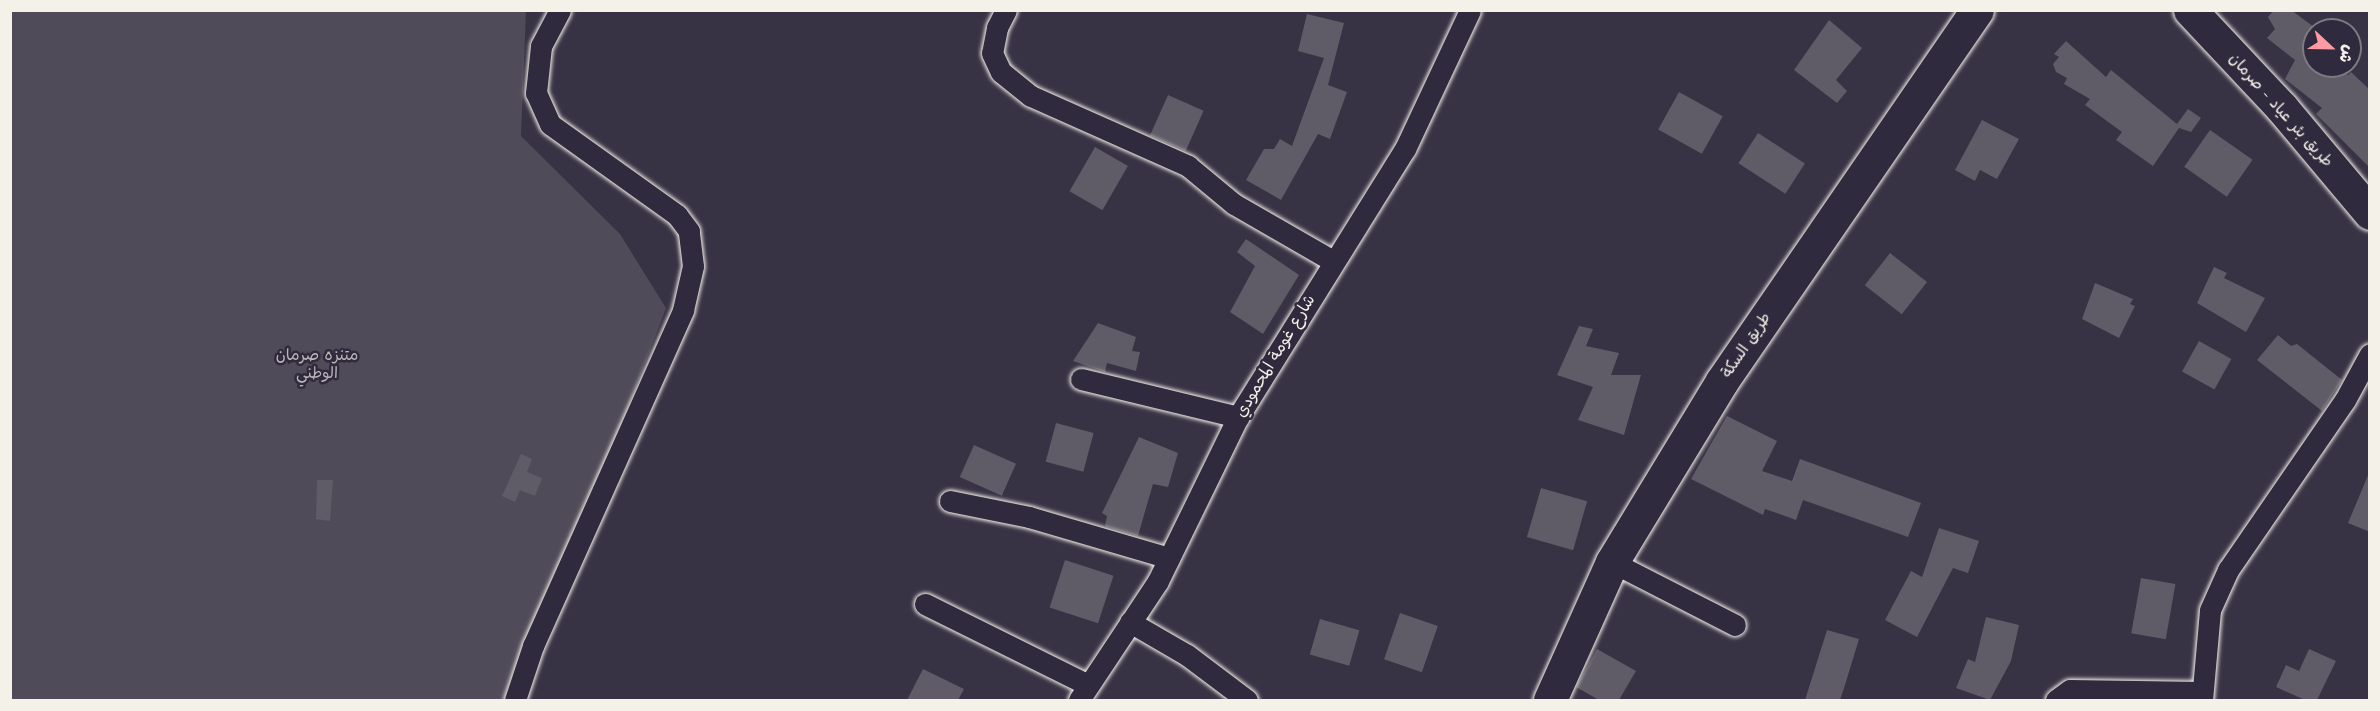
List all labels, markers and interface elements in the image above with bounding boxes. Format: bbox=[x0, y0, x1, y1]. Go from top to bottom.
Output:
north arrow bbox=[2302, 18, 2362, 78]
text: ش bbox=[2335, 42, 2358, 66]
street label: طريق بئر عياد - صرمان bbox=[2225, 49, 2337, 171]
street label: شارع غومة المحمودي bbox=[1231, 291, 1319, 421]
street label: طريق السكة bbox=[1717, 309, 1775, 381]
park label: متنزه صرمان الوطني bbox=[276, 345, 358, 383]

